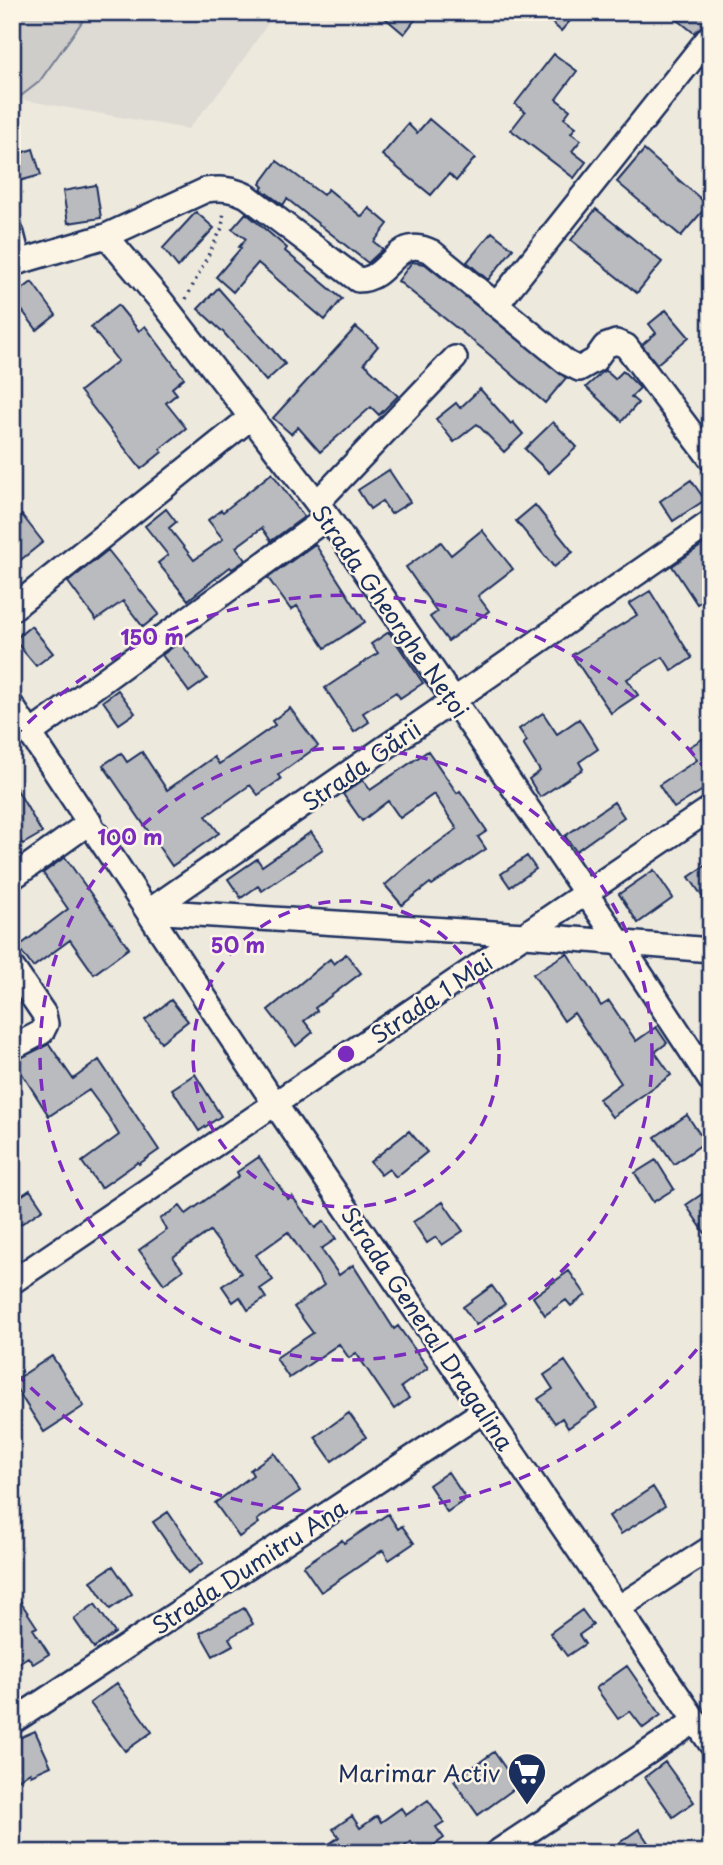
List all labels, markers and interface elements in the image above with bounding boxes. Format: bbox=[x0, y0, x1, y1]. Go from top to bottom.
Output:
street label: Strada Gheorghe Nețoi bbox=[304, 497, 478, 725]
text: 150 m bbox=[120, 620, 184, 652]
street label: Strada Gării bbox=[294, 711, 428, 819]
text: 100 m bbox=[97, 820, 163, 852]
text: 50 m bbox=[211, 928, 265, 960]
street label: Strada 1 Mai bbox=[363, 944, 499, 1052]
centre of rings bbox=[334, 1042, 358, 1066]
street label: Strada General Dragalina bbox=[333, 1199, 523, 1458]
street label: Strada Dumitru Ana bbox=[144, 1489, 354, 1642]
supermarket icon: Marimar Activ bbox=[506, 1751, 548, 1806]
place label: Marimar Activ bbox=[338, 1755, 500, 1790]

